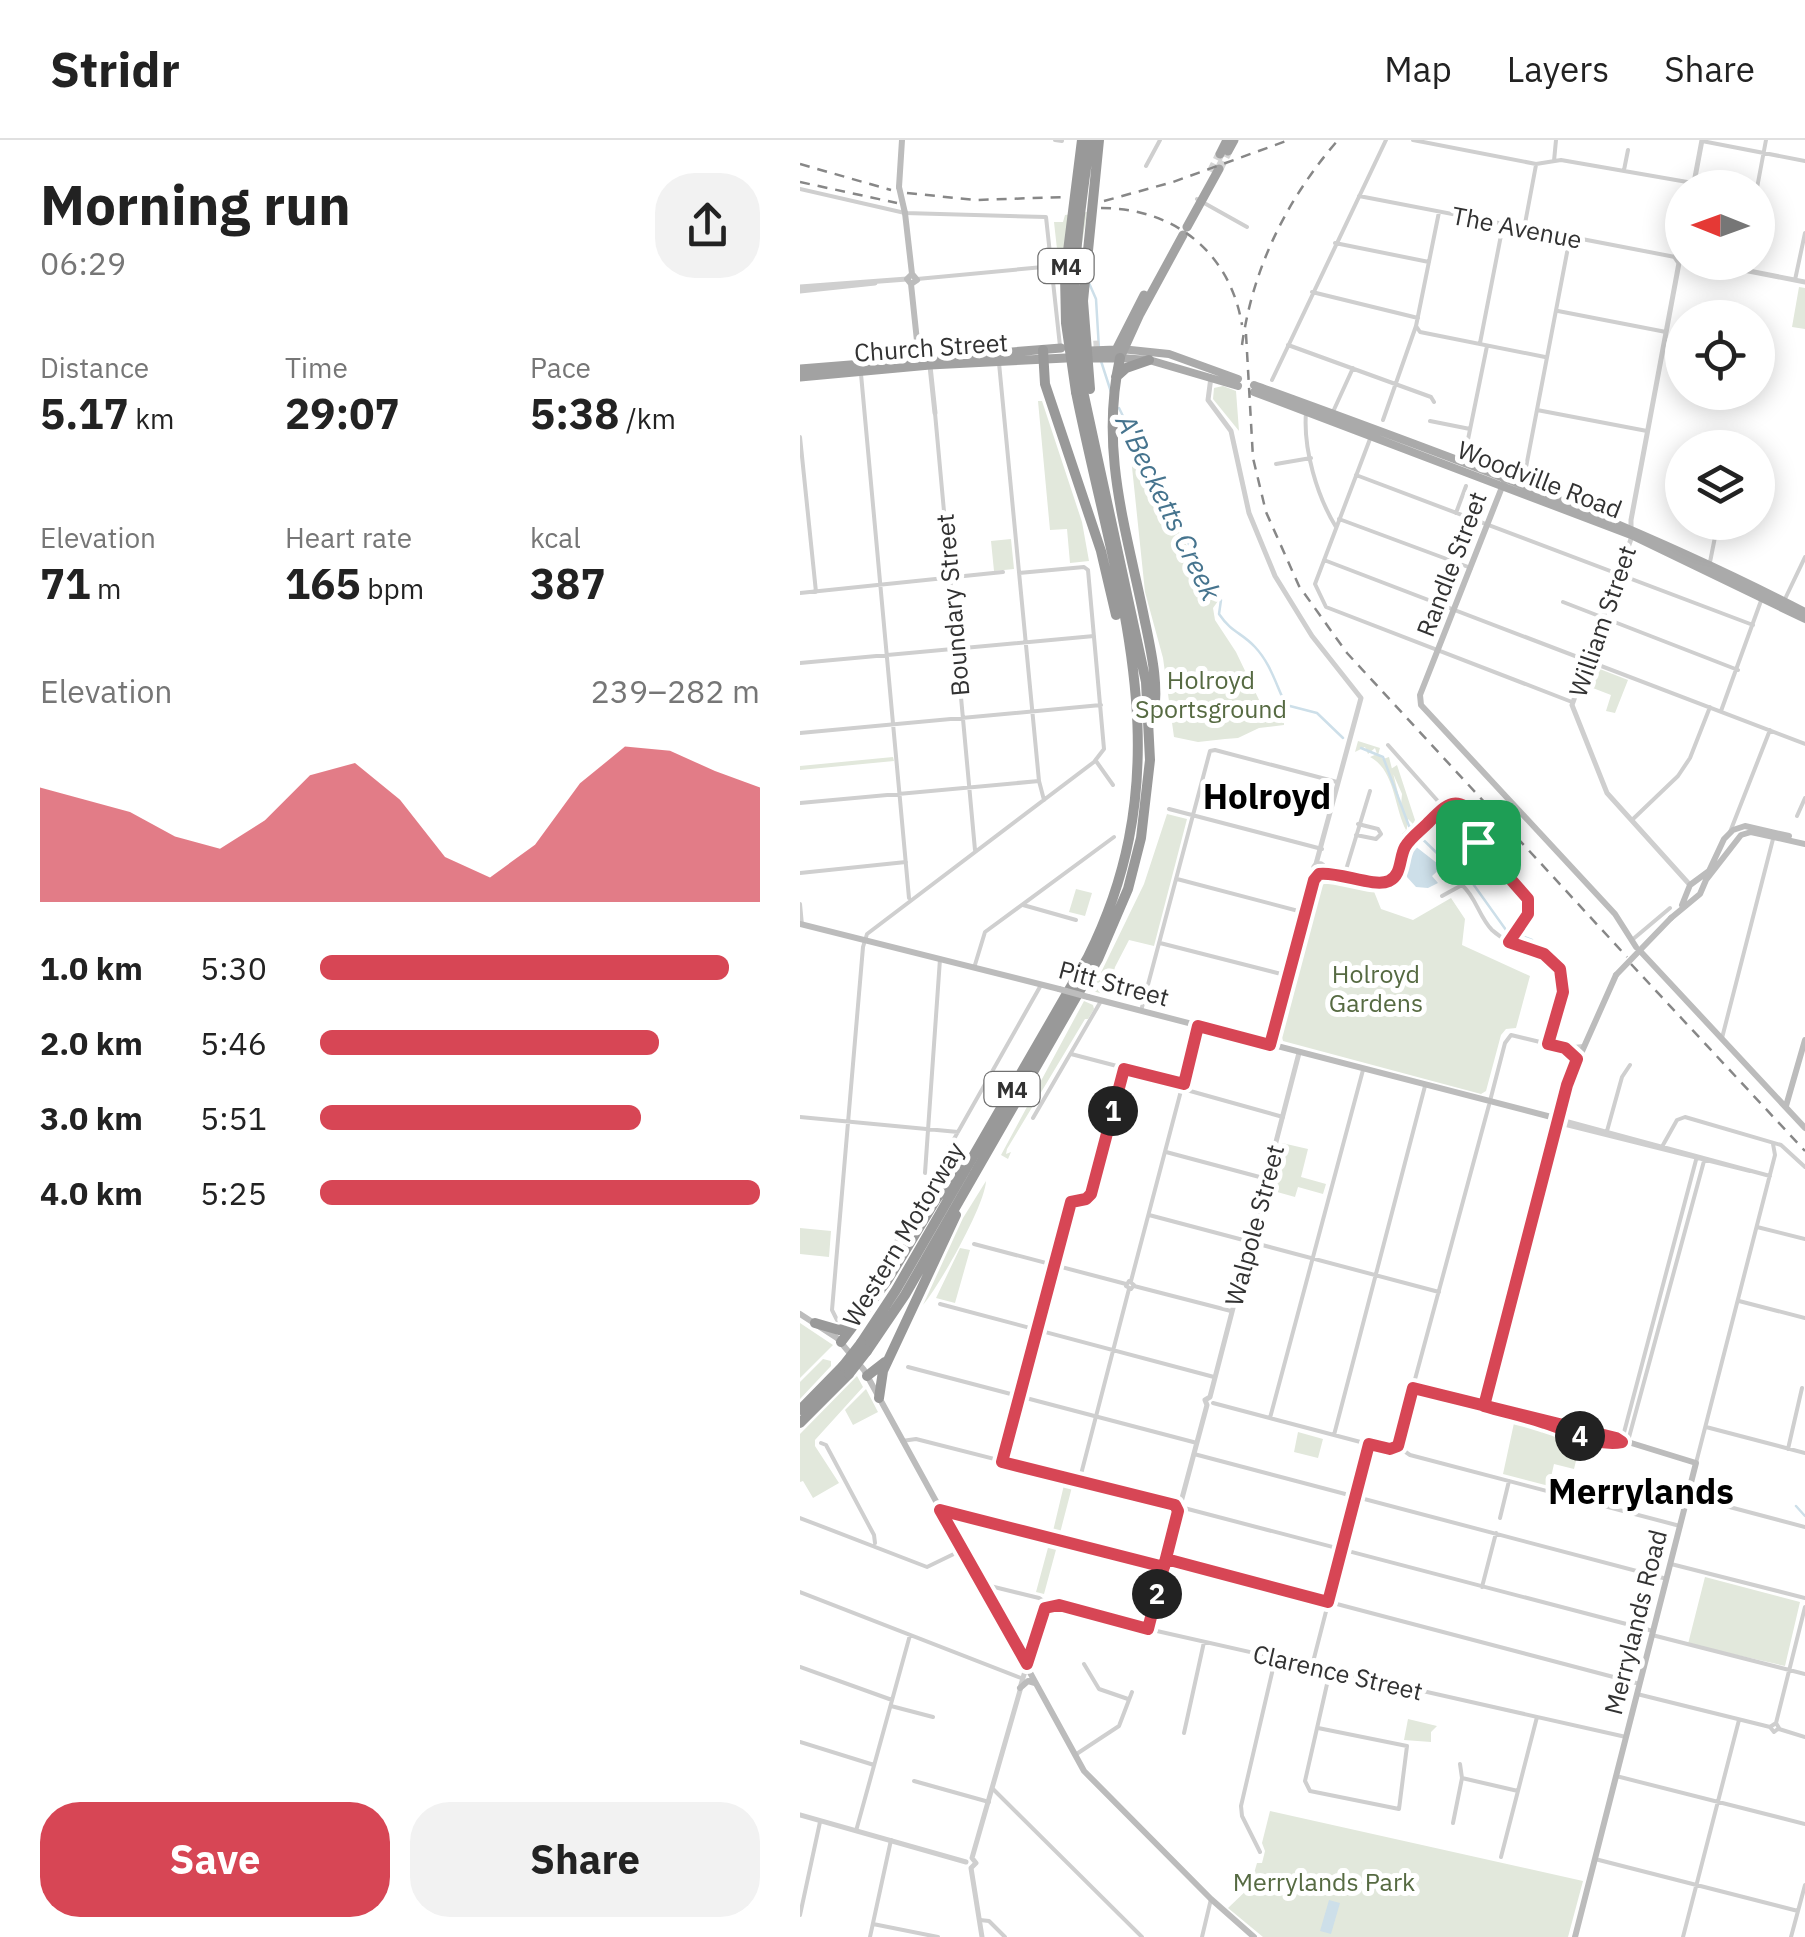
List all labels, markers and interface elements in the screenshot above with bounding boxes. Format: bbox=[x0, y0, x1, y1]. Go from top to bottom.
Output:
text: Stridr bbox=[50, 38, 180, 100]
text: Map bbox=[1384, 46, 1452, 92]
text: Layers bbox=[1507, 46, 1609, 92]
text: Share bbox=[1664, 46, 1755, 92]
text: Morning run bbox=[40, 169, 351, 240]
north arrow bbox=[1665, 170, 1775, 280]
map controls bbox=[1665, 170, 1775, 540]
button: share bbox=[655, 173, 760, 278]
street label: The Avenue bbox=[1449, 198, 1585, 256]
text: 06:29 bbox=[40, 242, 126, 284]
road number: M4 bbox=[1038, 249, 1094, 283]
button: locate bbox=[1665, 300, 1775, 410]
street label: Church Street bbox=[853, 325, 1009, 369]
text: Distance bbox=[40, 349, 149, 386]
text: Time bbox=[285, 349, 348, 386]
text: Pace bbox=[530, 349, 591, 386]
text: 5.17 bbox=[40, 386, 129, 441]
text: 29:07 bbox=[285, 386, 400, 441]
text: 5:38 bbox=[530, 386, 619, 441]
text: km bbox=[129, 400, 174, 437]
text: /km bbox=[619, 400, 676, 437]
water label: A'Becketts Creek bbox=[1107, 407, 1230, 607]
button: layers bbox=[1665, 430, 1775, 540]
street label: Woodville Road bbox=[1453, 433, 1627, 525]
street label: Randle Street bbox=[1408, 487, 1494, 641]
street label: Boundary Street bbox=[928, 512, 976, 698]
text: Elevation bbox=[40, 519, 156, 556]
text: Heart rate bbox=[285, 519, 412, 556]
text: kcal bbox=[530, 519, 581, 556]
street label: William Street bbox=[1561, 541, 1643, 701]
text: 71 bbox=[40, 556, 90, 611]
text: 165 bbox=[285, 556, 361, 611]
text: 387 bbox=[530, 556, 606, 611]
text: m bbox=[90, 570, 121, 607]
text: bpm bbox=[361, 570, 424, 607]
park label: Holroyd Sportsground bbox=[1135, 663, 1287, 725]
text: Elevation bbox=[40, 670, 173, 712]
text: 239–282 m bbox=[590, 670, 760, 712]
district label: Holroyd bbox=[1203, 773, 1331, 819]
pin bbox=[1436, 800, 1521, 885]
icon: arrive bbox=[1451, 815, 1506, 870]
text: 1.0 km bbox=[40, 947, 143, 989]
text: 5:30 bbox=[200, 947, 267, 989]
street label: Pitt Street bbox=[1055, 952, 1173, 1014]
park label: Holroyd Gardens bbox=[1329, 957, 1423, 1019]
text: 2.0 km bbox=[40, 1022, 143, 1064]
text: 5:46 bbox=[200, 1022, 267, 1064]
road number: M4 bbox=[984, 1072, 1040, 1106]
pin: 1 bbox=[1088, 1086, 1138, 1136]
text: 1 bbox=[1105, 1092, 1121, 1129]
text: 3.0 km bbox=[40, 1097, 143, 1139]
text: 5:51 bbox=[200, 1097, 267, 1139]
street label: Western Motorway bbox=[835, 1135, 972, 1333]
street label: Walpole Street bbox=[1217, 1141, 1291, 1309]
text: 4.0 km bbox=[40, 1172, 143, 1214]
text: 5:25 bbox=[200, 1172, 267, 1214]
pin: 4 bbox=[1555, 1411, 1605, 1461]
text: 4 bbox=[1572, 1417, 1588, 1454]
district label: Merrylands bbox=[1548, 1468, 1734, 1514]
street label: Merrylands Road bbox=[1596, 1526, 1674, 1718]
pin: 2 bbox=[1132, 1569, 1182, 1619]
text: 2 bbox=[1149, 1575, 1165, 1612]
street label: Clarence Street bbox=[1250, 1636, 1426, 1708]
button: Save bbox=[40, 1802, 390, 1917]
button: Share bbox=[410, 1802, 760, 1917]
park label: Merrylands Park bbox=[1233, 1865, 1415, 1898]

